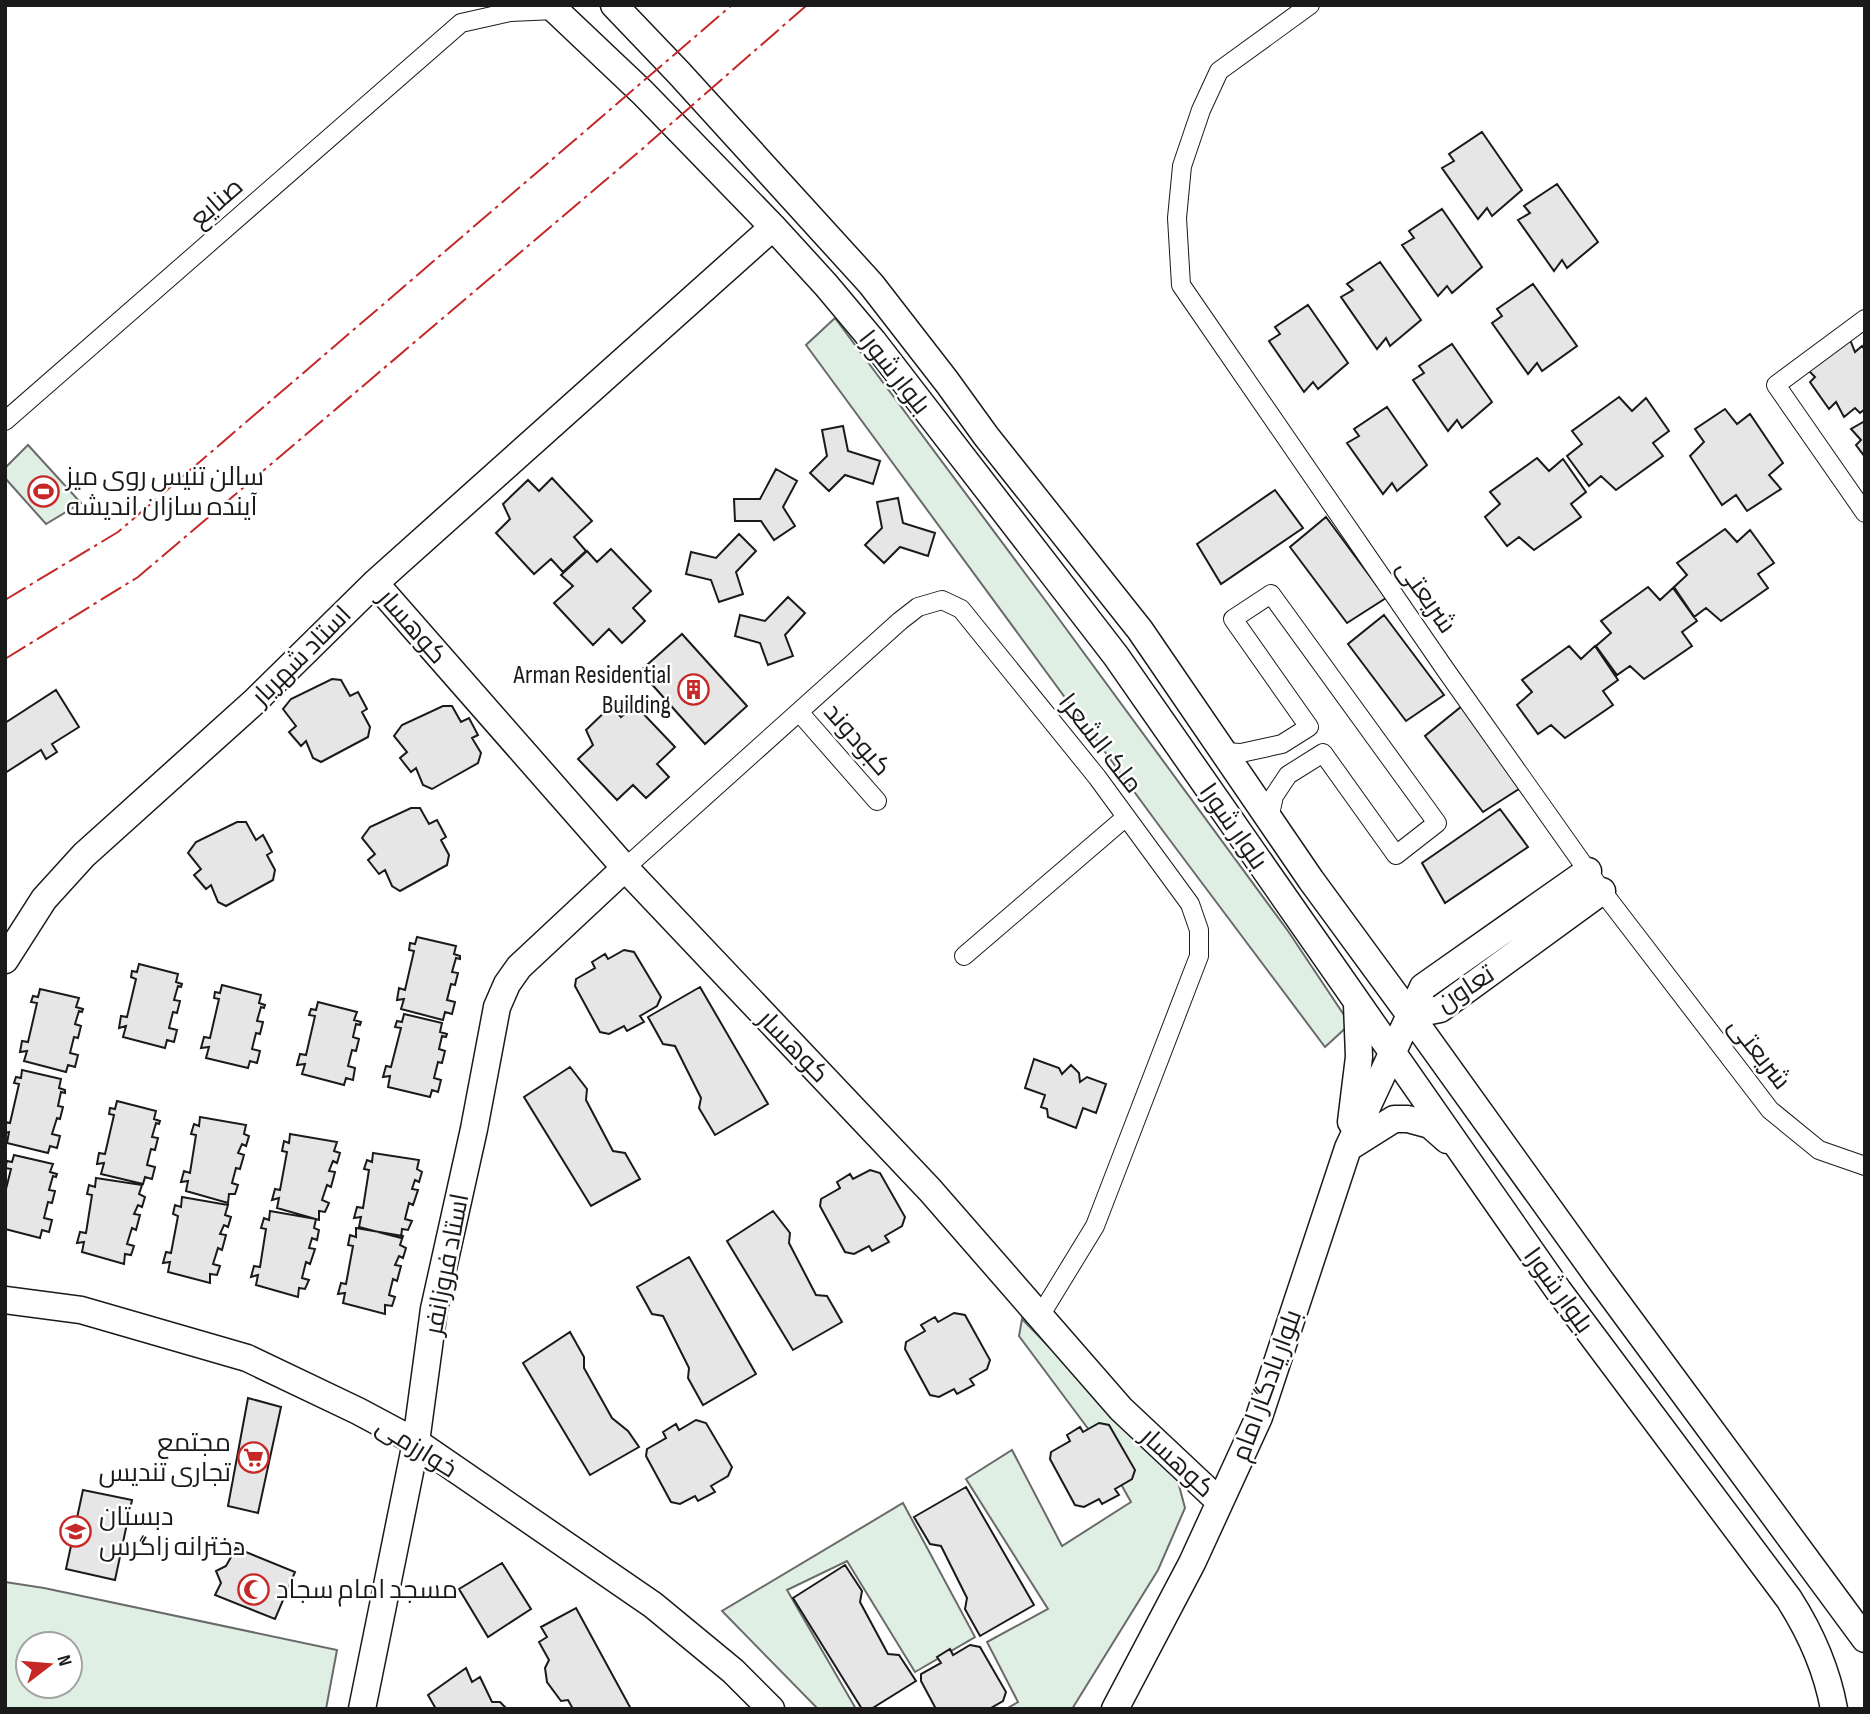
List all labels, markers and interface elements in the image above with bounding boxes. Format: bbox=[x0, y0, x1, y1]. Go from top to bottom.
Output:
street label: صنایع bbox=[184, 172, 250, 235]
street label: بلوار شورا bbox=[851, 325, 936, 421]
place label: سالن تنیس روی میز آینده سازان اندیشه bbox=[64, 462, 264, 523]
sports icon: سالن تنیس روی میز آینده سازان اندیشه bbox=[26, 474, 60, 508]
street label: شریعتی bbox=[1389, 554, 1462, 640]
street label: کوهسار bbox=[370, 582, 453, 671]
street label: استاد شهریار bbox=[244, 600, 358, 714]
place label: Arman Residential Building bbox=[512, 660, 671, 721]
building icon: Arman Residential Building bbox=[677, 672, 711, 706]
street label: ملک الشعرا bbox=[1051, 688, 1148, 800]
street label: کبودوند bbox=[817, 697, 897, 783]
street label: بلوار شورا bbox=[1192, 778, 1274, 876]
street label: تعاون bbox=[1431, 959, 1501, 1019]
street label: کوهسار bbox=[750, 1003, 835, 1090]
street label: شریعتی bbox=[1721, 1012, 1797, 1096]
street label: استاد فروزانفر bbox=[418, 1191, 476, 1340]
street label: بلوار شورا bbox=[1516, 1242, 1599, 1340]
street label: بلوار یادگار امام bbox=[1226, 1306, 1310, 1466]
street label: خوارزمی bbox=[370, 1411, 463, 1485]
street label: کوهسار bbox=[1132, 1420, 1220, 1505]
place label: مجتمع تجاری تندیس bbox=[99, 1428, 231, 1489]
supermarket icon: مجتمع تجاری تندیس bbox=[237, 1440, 271, 1474]
place label: دبستان دخترانه زاگرس bbox=[99, 1502, 245, 1563]
school or university icon: دبستان دخترانه زاگرس bbox=[59, 1514, 93, 1548]
mosque icon: مسجد امام سجاد bbox=[236, 1572, 270, 1606]
place label: مسجد امام سجاد bbox=[276, 1575, 458, 1607]
north arrow bbox=[14, 1630, 84, 1700]
text: N bbox=[51, 1653, 76, 1669]

